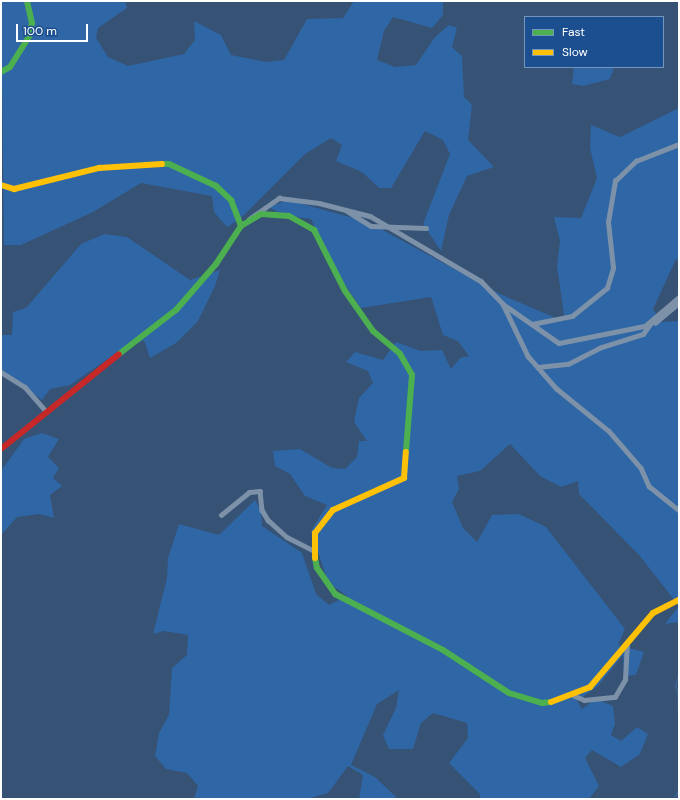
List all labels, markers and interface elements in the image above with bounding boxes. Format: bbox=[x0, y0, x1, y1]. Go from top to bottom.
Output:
scale bar bbox=[18, 16, 90, 42]
legend bbox=[524, 16, 664, 68]
text: 100 m bbox=[23, 23, 57, 39]
text: Fast bbox=[562, 24, 585, 40]
text: Slow bbox=[562, 44, 588, 60]

